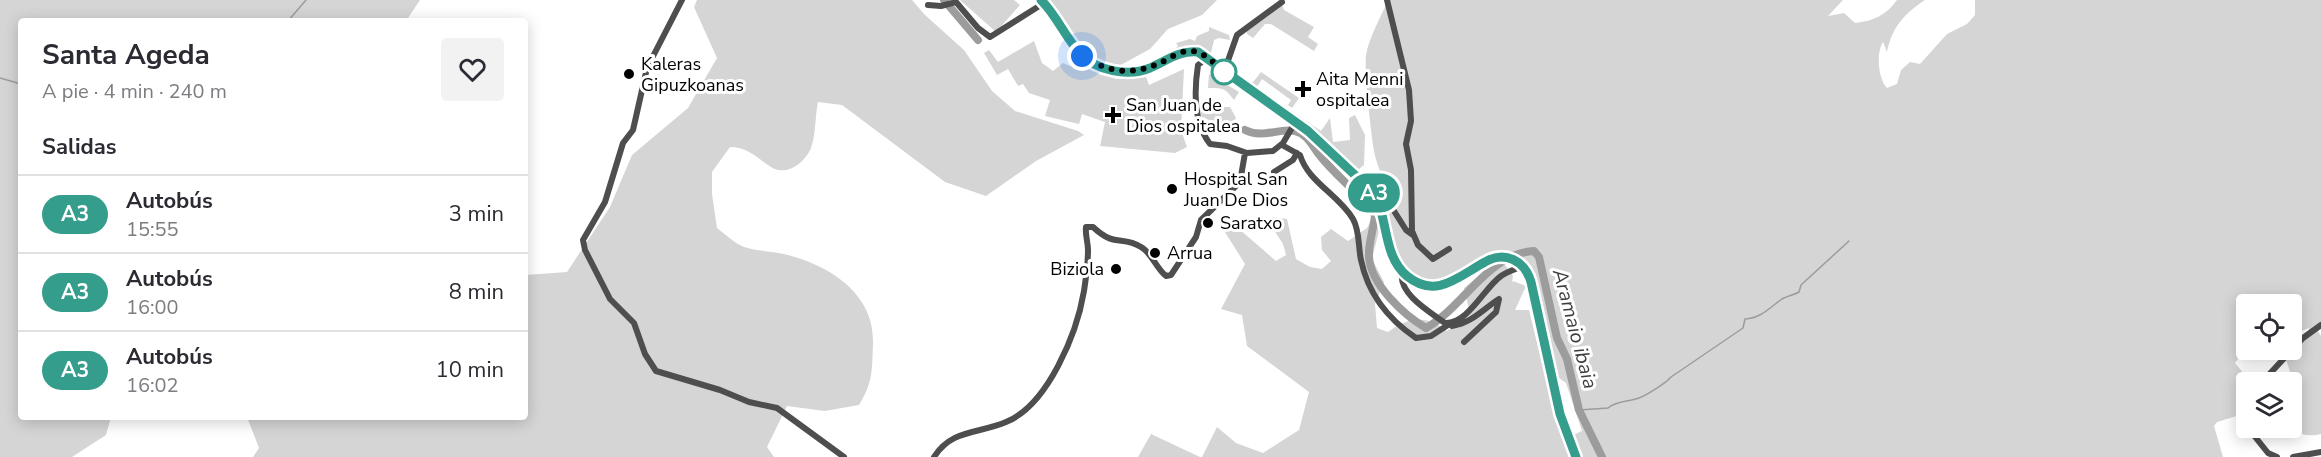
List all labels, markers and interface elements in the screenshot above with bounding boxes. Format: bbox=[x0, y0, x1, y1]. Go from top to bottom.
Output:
text: Santa Ageda bbox=[42, 36, 210, 74]
button: heart bbox=[441, 38, 504, 101]
your location bbox=[1067, 41, 1097, 71]
place label: Kaleras Gipuzkoanas bbox=[641, 52, 744, 97]
unlabelled marker bbox=[1211, 59, 1237, 85]
marker: Kaleras Gipuzkoanas bbox=[622, 67, 636, 81]
place label: Aita Menni ospitalea bbox=[1316, 67, 1403, 112]
text: A pie · 4 min · 240 m bbox=[42, 78, 227, 105]
marker: Aita Menni ospitalea bbox=[1294, 80, 1312, 98]
place label: San Juan de Dios ospitalea bbox=[1126, 93, 1240, 138]
marker: San Juan de Dios ospitalea bbox=[1104, 106, 1122, 124]
text: Salidas bbox=[42, 132, 117, 162]
place label: Hospital San Juan De Dios bbox=[1183, 167, 1288, 212]
line badge: A3 bbox=[1347, 174, 1401, 212]
text: A3 bbox=[1360, 179, 1388, 207]
marker: Hospital San Juan De Dios bbox=[1165, 182, 1179, 196]
text: Autobús bbox=[126, 186, 213, 216]
text: 3 min bbox=[449, 199, 504, 229]
text: A3 bbox=[61, 200, 89, 228]
place label: Saratxo bbox=[1220, 211, 1282, 235]
text: 15:55 bbox=[126, 216, 179, 243]
marker: Saratxo bbox=[1201, 216, 1215, 230]
place label: Arrua bbox=[1167, 241, 1213, 265]
marker: Arrua bbox=[1148, 246, 1162, 260]
place label: Biziola bbox=[1050, 257, 1104, 281]
marker: Biziola bbox=[1109, 262, 1123, 276]
text: Autobús bbox=[126, 264, 213, 294]
water label: Aramaio ibaia bbox=[1546, 265, 1604, 392]
text: 8 min bbox=[449, 277, 504, 307]
text: A3 bbox=[61, 278, 89, 306]
text: 16:00 bbox=[126, 294, 179, 321]
map controls bbox=[2236, 294, 2302, 438]
button: locate bbox=[2236, 294, 2302, 360]
text: Autobús bbox=[126, 342, 213, 372]
text: 10 min bbox=[436, 355, 504, 385]
text: A3 bbox=[61, 356, 89, 384]
text: 16:02 bbox=[126, 372, 179, 399]
button: layers bbox=[2236, 372, 2302, 438]

